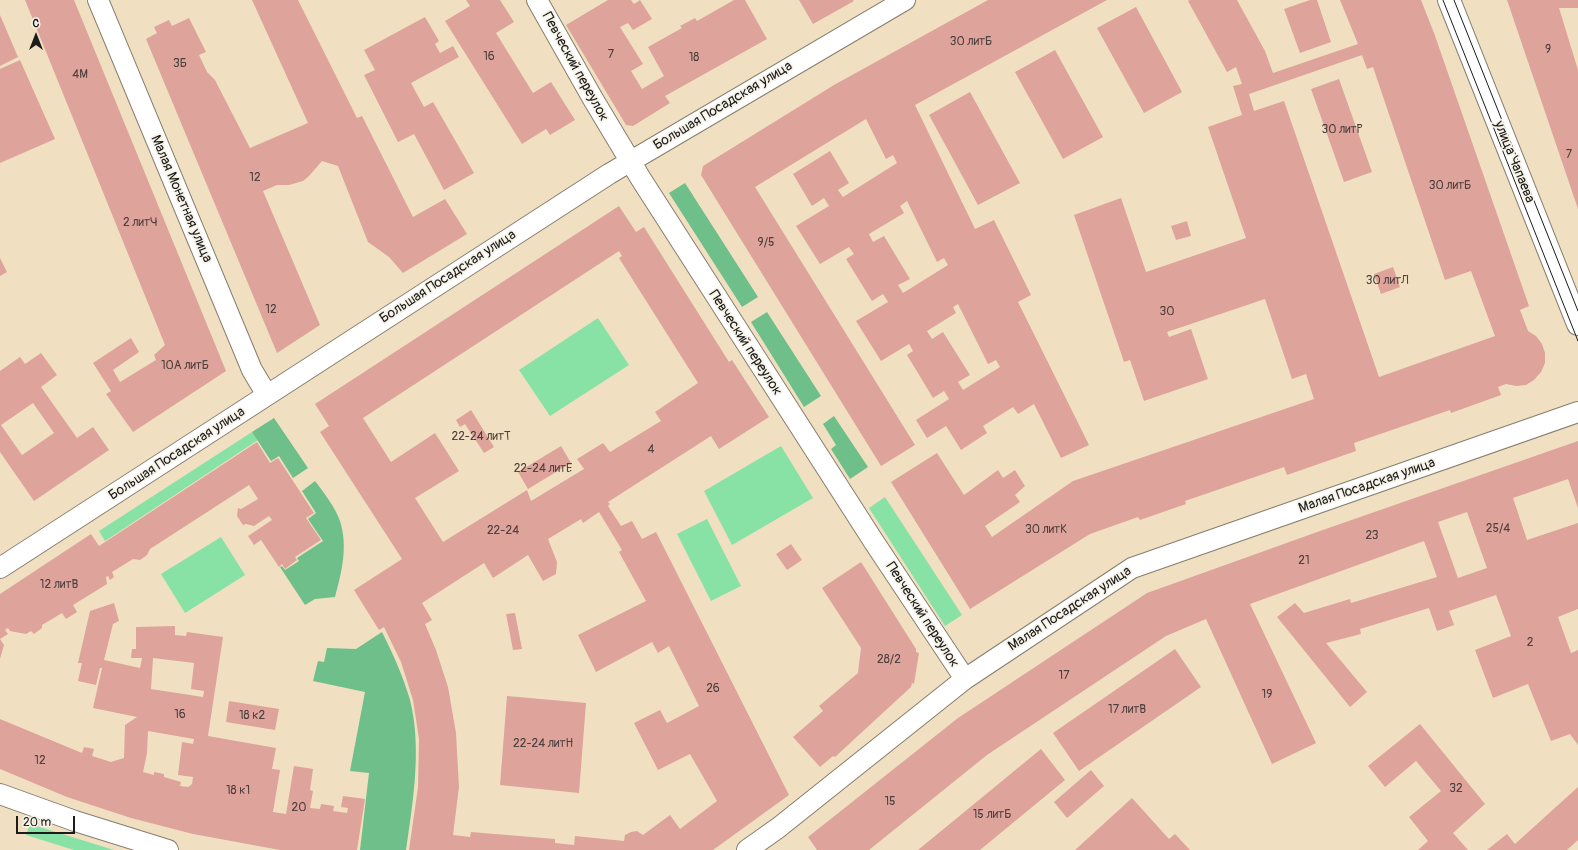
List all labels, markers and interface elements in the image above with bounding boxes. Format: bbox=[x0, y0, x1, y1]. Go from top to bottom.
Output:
street label: Певческий переулок bbox=[538, 10, 612, 124]
north arrow bbox=[16, 16, 56, 56]
text: С bbox=[33, 17, 39, 30]
house number: 30 литБ bbox=[950, 35, 992, 49]
house number: 9 bbox=[1545, 43, 1551, 57]
house number: 7 bbox=[608, 48, 614, 62]
house number: 16 bbox=[483, 50, 495, 64]
house number: 18 bbox=[689, 51, 699, 65]
house number: 3Б bbox=[173, 57, 187, 71]
street label: Большая Посадская улица bbox=[651, 58, 795, 154]
house number: 4М bbox=[72, 68, 88, 82]
street label: улица Чапаева bbox=[1490, 119, 1538, 205]
house number: 30 литР bbox=[1321, 123, 1363, 137]
street label: Малая Монетная улица bbox=[147, 133, 215, 265]
house number: 7 bbox=[1566, 148, 1572, 162]
house number: 12 bbox=[249, 171, 261, 185]
house number: 30 литБ bbox=[1429, 179, 1471, 193]
house number: 2 литЧ bbox=[123, 216, 157, 230]
street label: Большая Посадская улица bbox=[377, 227, 519, 327]
house number: 9/5 bbox=[758, 236, 774, 250]
house number: 30 литЛ bbox=[1366, 274, 1408, 288]
street label: Певческий переулок bbox=[705, 287, 785, 399]
house number: 12 bbox=[265, 303, 277, 317]
house number: 30 bbox=[1160, 305, 1174, 319]
house number: 10А литБ bbox=[161, 359, 209, 373]
street label: Большая Посадская улица bbox=[106, 404, 248, 504]
house number: 22-24 литТ bbox=[451, 430, 511, 444]
house number: 4 bbox=[648, 443, 654, 457]
street label: Малая Посадская улица bbox=[1296, 455, 1438, 517]
house number: 22-24 литЕ bbox=[514, 462, 572, 476]
house number: 25/4 bbox=[1486, 522, 1510, 536]
house number: 30 литК bbox=[1025, 523, 1067, 537]
house number: 22-24 bbox=[487, 524, 519, 538]
house number: 23 bbox=[1365, 529, 1379, 543]
house number: 21 bbox=[1298, 554, 1310, 568]
street label: Певческий переулок bbox=[882, 559, 962, 671]
street label: Малая Посадская улица bbox=[1005, 563, 1135, 655]
house number: 12 литВ bbox=[40, 578, 78, 592]
house number: 2 bbox=[1527, 636, 1533, 650]
house number: 28/2 bbox=[877, 653, 901, 667]
house number: 17 bbox=[1058, 669, 1070, 683]
house number: 26 bbox=[706, 682, 720, 696]
house number: 19 bbox=[1262, 688, 1272, 702]
house number: 17 литВ bbox=[1108, 703, 1146, 717]
house number: 16 bbox=[174, 708, 186, 722]
house number: 18 к2 bbox=[239, 709, 265, 723]
house number: 22-24 литН bbox=[513, 737, 573, 751]
house number: 12 bbox=[34, 754, 46, 768]
house number: 32 bbox=[1449, 782, 1463, 796]
house number: 18 к1 bbox=[226, 784, 250, 798]
house number: 15 bbox=[884, 795, 896, 809]
house number: 20 bbox=[292, 801, 306, 815]
scale bar bbox=[18, 808, 77, 834]
house number: 15 литБ bbox=[973, 808, 1011, 822]
text: 20 m bbox=[23, 815, 51, 830]

